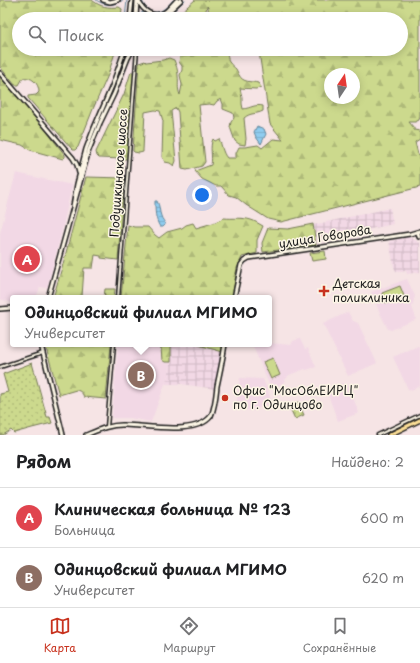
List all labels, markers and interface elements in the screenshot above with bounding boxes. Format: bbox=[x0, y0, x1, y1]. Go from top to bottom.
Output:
search box bbox=[12, 12, 408, 56]
icon: search bbox=[26, 23, 48, 45]
text: Поиск bbox=[58, 23, 104, 46]
north arrow bbox=[324, 68, 360, 104]
street label: Подушкинское шоссе bbox=[105, 108, 131, 238]
your location bbox=[192, 185, 212, 205]
street label: улица Говорова bbox=[277, 220, 373, 252]
pin: A bbox=[14, 244, 40, 274]
place label: Детская поликлиника bbox=[332, 274, 410, 306]
marker: Детская поликлиника bbox=[318, 285, 330, 297]
popup bbox=[10, 295, 272, 347]
text: Одинцовский филиал МГИМО bbox=[25, 300, 257, 323]
text: Университет bbox=[25, 323, 105, 342]
pin: B bbox=[128, 360, 154, 390]
place label: Офис "МосОблЕИРЦ" по г. Одинцово bbox=[233, 381, 358, 413]
marker: Офис "МосОблЕИРЦ" по г. Одинцово bbox=[220, 393, 230, 403]
text: Рядом bbox=[16, 448, 71, 474]
text: Найдено: 2 bbox=[331, 452, 404, 471]
text: Клиническая больница № 123 bbox=[54, 497, 291, 520]
text: A bbox=[24, 508, 34, 527]
text: 600 m bbox=[360, 508, 404, 527]
text: Больница bbox=[54, 520, 115, 539]
text: Одинцовский филиал МГИМО bbox=[54, 557, 287, 580]
text: B bbox=[25, 568, 33, 587]
text: 620 m bbox=[362, 568, 404, 587]
text: Университет bbox=[54, 580, 134, 599]
tab: Карта bbox=[44, 615, 76, 656]
tab: Маршрут bbox=[163, 615, 215, 656]
tab: Сохранённые bbox=[303, 615, 376, 656]

